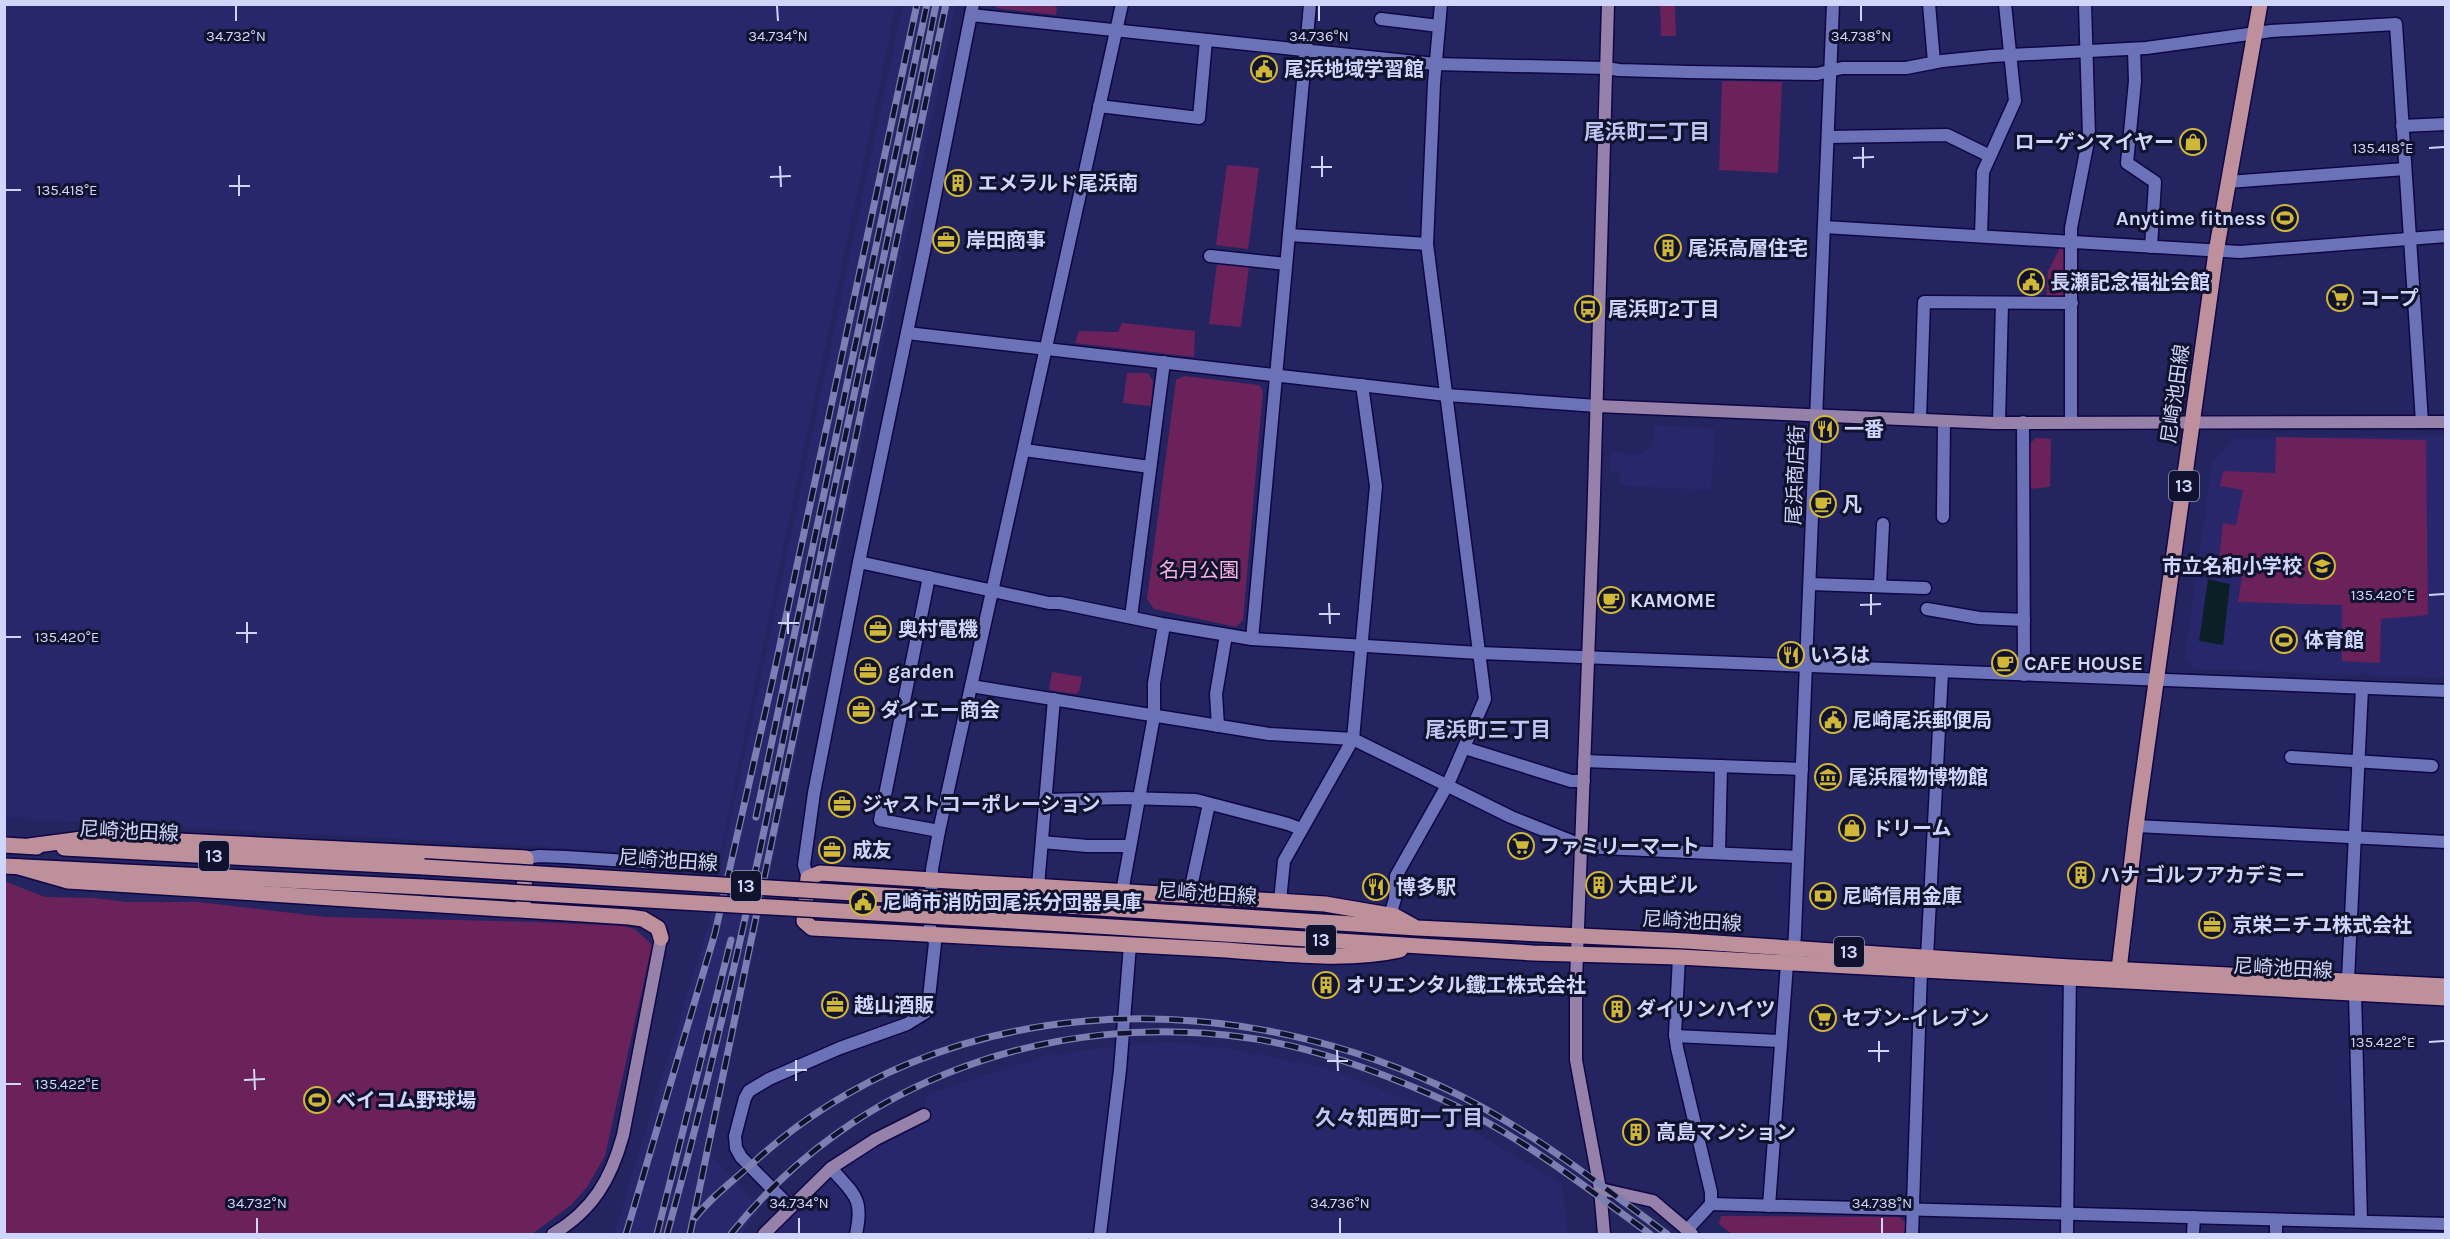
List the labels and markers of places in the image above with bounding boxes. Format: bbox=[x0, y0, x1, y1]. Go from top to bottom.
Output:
public building icon: 尾浜地域学習館 bbox=[1249, 54, 1279, 84]
place label: 尾浜地域学習館 bbox=[1284, 58, 1424, 81]
shop icon: ローゲンマイヤー bbox=[2178, 127, 2208, 157]
place label: ローゲンマイヤー bbox=[2015, 131, 2174, 154]
building icon: エメラルド尾浜南 bbox=[943, 168, 973, 198]
place label: エメラルド尾浜南 bbox=[978, 172, 1138, 195]
sports icon: Anytime fitness bbox=[2270, 203, 2300, 233]
place label: Anytime fitness bbox=[2116, 207, 2266, 230]
office icon: 岸田商事 bbox=[931, 225, 961, 255]
place label: 岸田商事 bbox=[966, 229, 1046, 252]
building icon: 尾浜高層住宅 bbox=[1653, 233, 1683, 263]
place label: 尾浜高層住宅 bbox=[1688, 237, 1808, 260]
public building icon: 長瀬記念福祉会館 bbox=[2016, 267, 2046, 297]
place label: 長瀬記念福祉会館 bbox=[2050, 271, 2210, 294]
supermarket icon: コープ bbox=[2325, 283, 2355, 313]
place label: コープ bbox=[2360, 287, 2419, 310]
bus stop icon: 尾浜町2丁目 bbox=[1573, 294, 1603, 324]
place label: 尾浜町2丁目 bbox=[1608, 298, 1720, 321]
restaurant icon: 一番 bbox=[1810, 414, 1840, 444]
place label: 一番 bbox=[1844, 418, 1884, 441]
cafe icon: 凡 bbox=[1808, 489, 1838, 519]
place label: 凡 bbox=[1842, 493, 1862, 516]
school or university icon: 市立名和小学校 bbox=[2307, 551, 2337, 581]
place label: 市立名和小学校 bbox=[2162, 555, 2302, 578]
cafe icon: KAMOME bbox=[1596, 585, 1626, 615]
place label: KAMOME bbox=[1630, 589, 1716, 612]
office icon: 奥村電機 bbox=[863, 614, 893, 644]
place label: 奥村電機 bbox=[898, 618, 978, 641]
sports icon: 体育館 bbox=[2269, 625, 2299, 655]
place label: 体育館 bbox=[2304, 629, 2364, 652]
restaurant icon: いろは bbox=[1776, 640, 1806, 670]
place label: いろは bbox=[1810, 644, 1870, 667]
cafe icon: CAFE HOUSE bbox=[1990, 648, 2020, 678]
place label: CAFE HOUSE bbox=[2024, 652, 2143, 675]
office icon: garden bbox=[853, 656, 883, 686]
place label: garden bbox=[888, 660, 955, 683]
office icon: ダイエー商会 bbox=[846, 695, 876, 725]
place label: ダイエー商会 bbox=[880, 699, 1000, 722]
public building icon: 尼崎尾浜郵便局 bbox=[1818, 705, 1848, 735]
place label: 尼崎尾浜郵便局 bbox=[1852, 709, 1992, 732]
museum icon: 尾浜履物博物館 bbox=[1813, 762, 1843, 792]
place label: 尾浜履物博物館 bbox=[1848, 766, 1988, 789]
office icon: ジャストコーポレーション bbox=[827, 789, 857, 819]
place label: ジャストコーポレーション bbox=[862, 793, 1101, 816]
shop icon: ドリーム bbox=[1837, 813, 1867, 843]
place label: ドリーム bbox=[1872, 817, 1951, 840]
supermarket icon: ファミリーマート bbox=[1506, 831, 1536, 861]
office icon: 成友 bbox=[817, 835, 847, 865]
place label: ファミリーマート bbox=[1540, 835, 1700, 858]
place label: 成友 bbox=[852, 839, 892, 862]
building icon: ハナ ゴルフアカデミー bbox=[2066, 860, 2096, 890]
place label: ハナ ゴルフアカデミー bbox=[2100, 864, 2305, 887]
building icon: 大田ビル bbox=[1584, 870, 1614, 900]
restaurant icon: 博多駅 bbox=[1361, 872, 1391, 902]
place label: 大田ビル bbox=[1618, 874, 1698, 897]
place label: 博多駅 bbox=[1396, 876, 1456, 899]
bank icon: 尼崎信用金庫 bbox=[1808, 881, 1838, 911]
place label: 尼崎信用金庫 bbox=[1842, 885, 1962, 908]
public building icon: 尼崎市消防団尾浜分団器具庫 bbox=[848, 887, 878, 917]
place label: 尼崎市消防団尾浜分団器具庫 bbox=[882, 891, 1142, 914]
office icon: 京栄ニチユ株式会社 bbox=[2197, 910, 2227, 940]
place label: 京栄ニチユ株式会社 bbox=[2232, 914, 2412, 937]
building icon: オリエンタル鐵工株式会社 bbox=[1311, 970, 1341, 1000]
place label: オリエンタル鐵工株式会社 bbox=[1346, 974, 1586, 997]
office icon: 越山酒販 bbox=[820, 990, 850, 1020]
place label: 越山酒販 bbox=[854, 994, 934, 1017]
building icon: ダイリンハイツ bbox=[1602, 994, 1632, 1024]
place label: ダイリンハイツ bbox=[1636, 998, 1776, 1021]
supermarket icon: セブン-イレブン bbox=[1808, 1003, 1838, 1033]
place label: セブン-イレブン bbox=[1842, 1007, 1989, 1030]
sports icon: ベイコム野球場 bbox=[302, 1085, 332, 1115]
place label: ベイコム野球場 bbox=[336, 1089, 476, 1112]
building icon: 高島マンション bbox=[1621, 1117, 1651, 1147]
place label: 高島マンション bbox=[1656, 1121, 1796, 1144]

